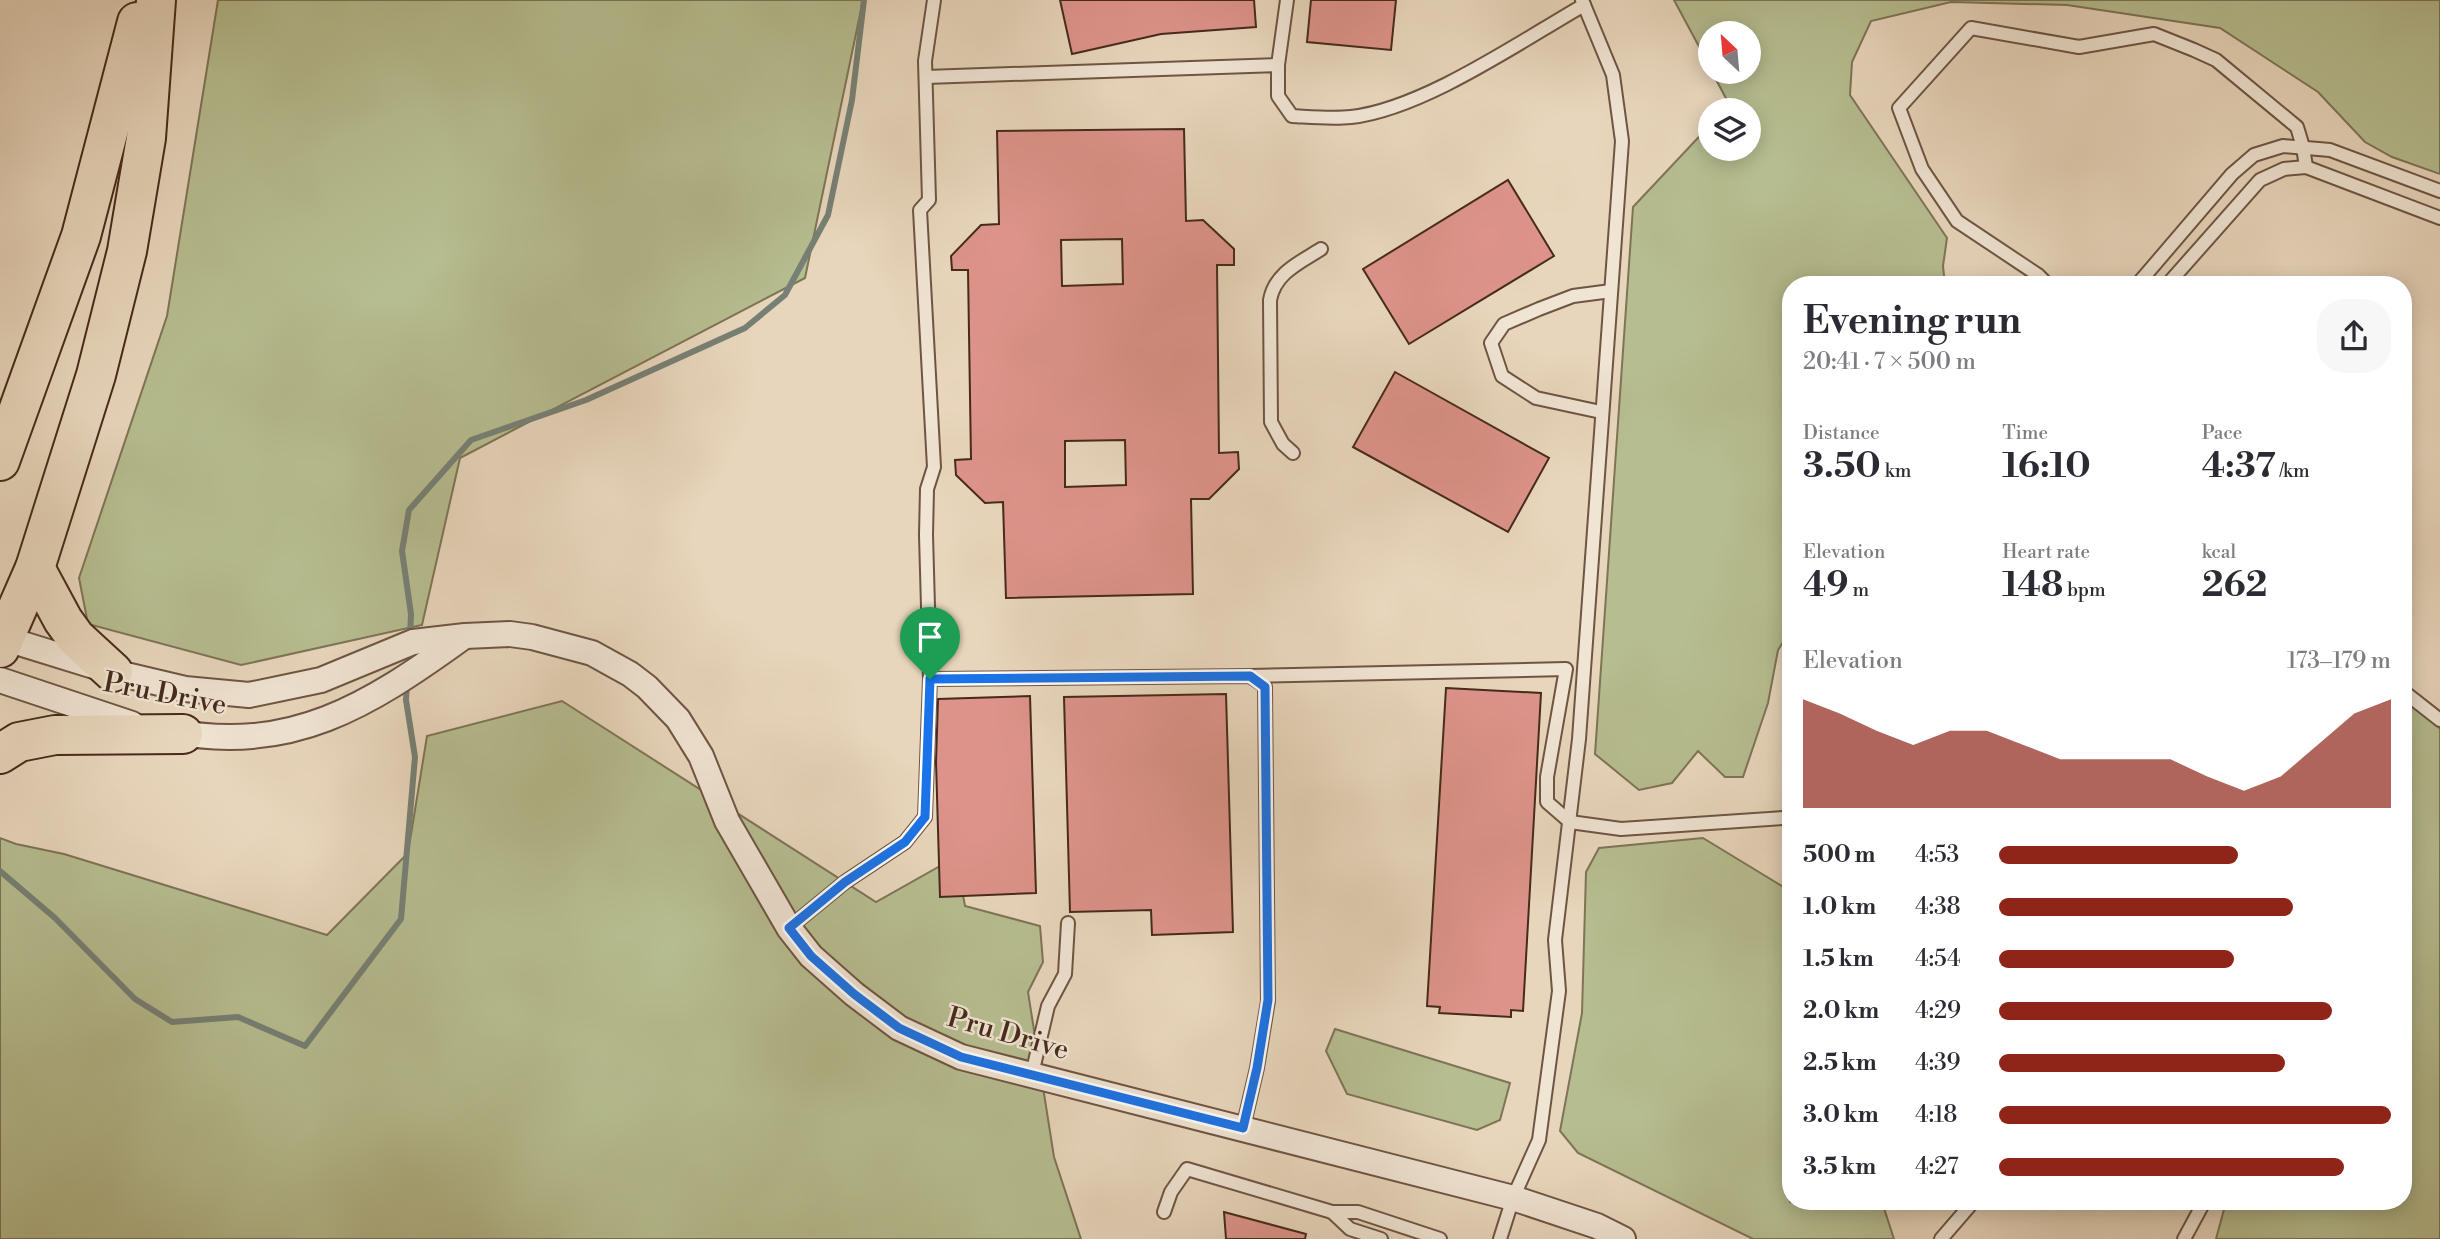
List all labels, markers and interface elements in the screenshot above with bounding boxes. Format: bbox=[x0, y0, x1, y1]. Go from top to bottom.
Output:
north arrow bbox=[1698, 21, 1760, 84]
map controls bbox=[1698, 21, 1761, 161]
button: layers bbox=[1698, 98, 1761, 161]
text: Evening run bbox=[1803, 298, 2021, 345]
button: share bbox=[2317, 299, 2391, 373]
text: 20:41 · 7 × 500 m bbox=[1803, 348, 1976, 376]
text: Distance bbox=[1803, 421, 1880, 445]
text: Time bbox=[2002, 421, 2048, 445]
text: Pace bbox=[2202, 421, 2242, 445]
text: 3.50 bbox=[1803, 445, 1881, 488]
text: 16:10 bbox=[2002, 445, 2091, 488]
text: 4:37 bbox=[2202, 445, 2276, 488]
text: km bbox=[1881, 459, 1911, 483]
text: /km bbox=[2276, 459, 2310, 483]
text: Elevation bbox=[1803, 540, 1885, 564]
text: Heart rate bbox=[2002, 540, 2090, 564]
text: kcal bbox=[2202, 540, 2236, 564]
text: 49 bbox=[1803, 564, 1849, 607]
text: 148 bbox=[2002, 564, 2063, 607]
text: 262 bbox=[2202, 564, 2267, 607]
text: m bbox=[1849, 578, 1869, 602]
text: bpm bbox=[2063, 578, 2106, 602]
pin bbox=[900, 607, 960, 679]
icon: arrive bbox=[911, 618, 949, 656]
text: Elevation bbox=[1803, 647, 1903, 675]
text: 173–179 m bbox=[2287, 647, 2391, 675]
street label: Pru Drive bbox=[100, 665, 230, 723]
text: 500 m bbox=[1803, 841, 1875, 869]
text: 4:53 bbox=[1915, 841, 1959, 869]
text: 1.0 km bbox=[1803, 893, 1876, 921]
text: 4:38 bbox=[1915, 893, 1961, 921]
text: 1.5 km bbox=[1803, 945, 1874, 973]
text: 4:54 bbox=[1915, 945, 1961, 973]
text: 2.0 km bbox=[1803, 997, 1879, 1025]
text: 4:29 bbox=[1915, 997, 1961, 1025]
street label: Pru Drive bbox=[943, 1000, 1073, 1068]
text: 2.5 km bbox=[1803, 1049, 1877, 1077]
text: 4:39 bbox=[1915, 1049, 1961, 1077]
text: 3.0 km bbox=[1803, 1101, 1879, 1129]
text: 4:18 bbox=[1915, 1101, 1957, 1129]
text: 3.5 km bbox=[1803, 1153, 1876, 1181]
text: 4:27 bbox=[1915, 1153, 1959, 1181]

